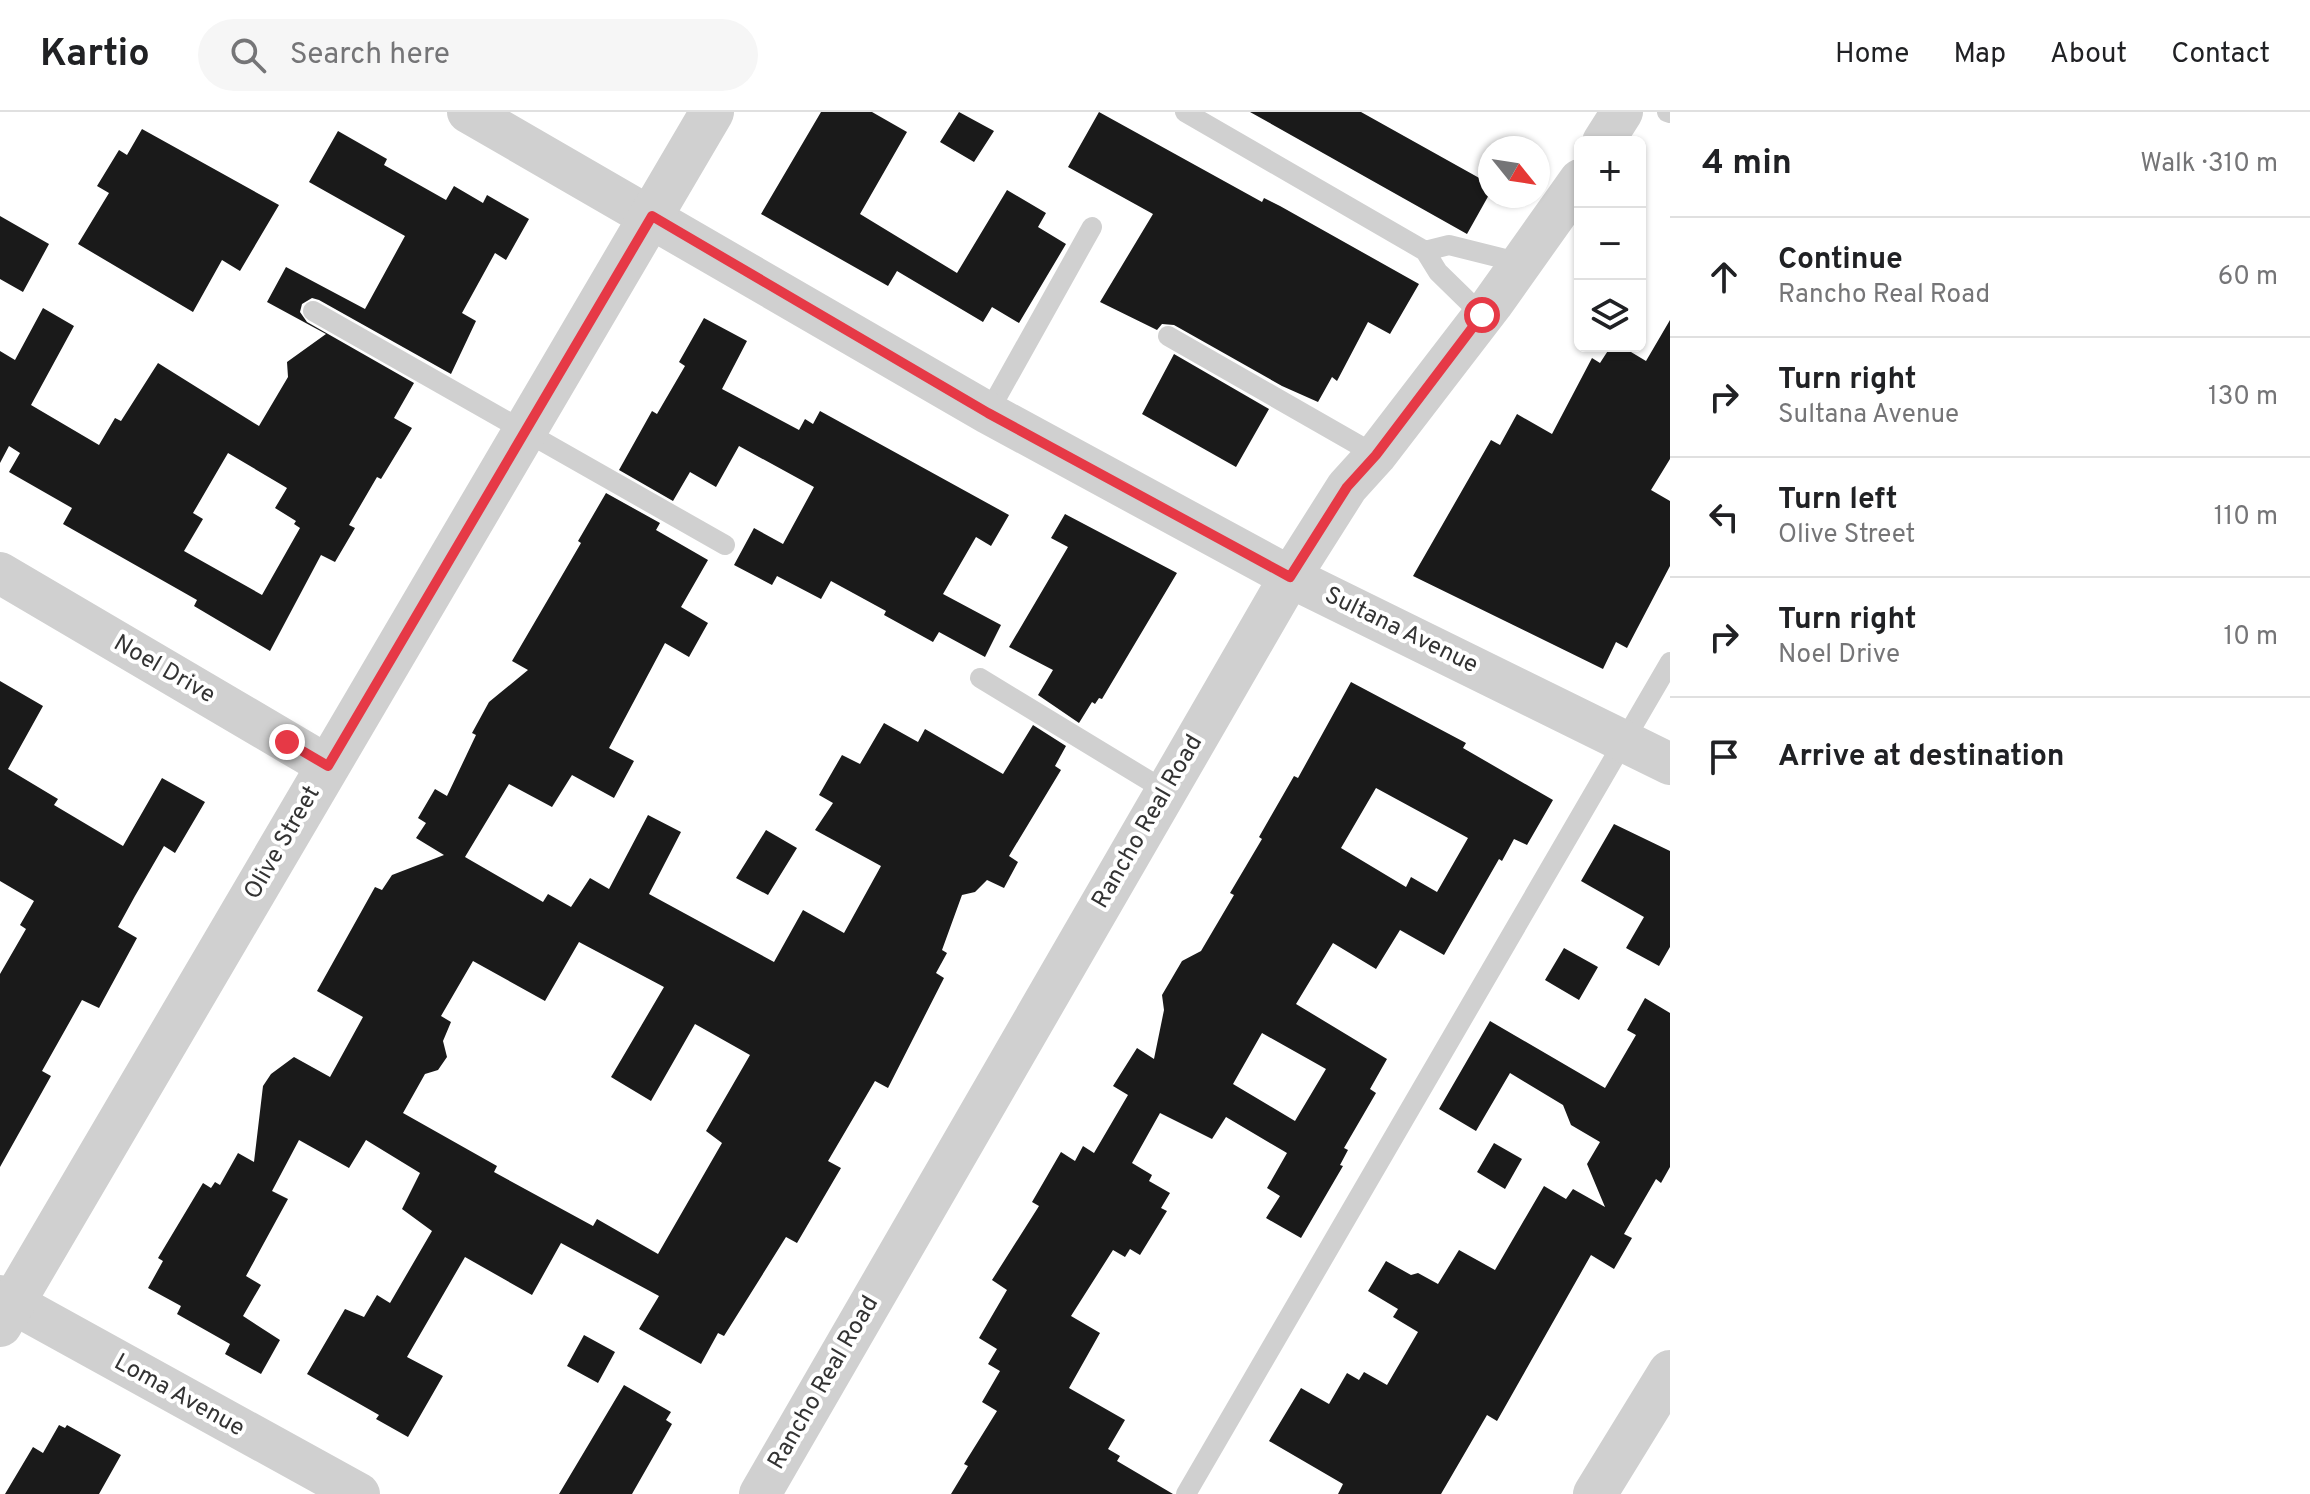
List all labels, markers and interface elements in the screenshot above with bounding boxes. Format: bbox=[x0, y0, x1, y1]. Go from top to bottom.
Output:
search box bbox=[198, 19, 758, 91]
text: Kartio bbox=[40, 31, 150, 80]
icon: search bbox=[226, 33, 270, 77]
text: Search here bbox=[290, 37, 450, 74]
text: Home bbox=[1835, 37, 1909, 73]
text: Map bbox=[1953, 37, 2006, 73]
text: About bbox=[2050, 37, 2127, 73]
text: Contact bbox=[2171, 37, 2270, 73]
north arrow bbox=[1478, 136, 1550, 208]
map controls bbox=[1574, 136, 1646, 352]
button: + bbox=[1574, 136, 1646, 208]
text: 4 min bbox=[1702, 143, 1792, 186]
text: Walk · 310 m bbox=[2140, 148, 2278, 181]
button: − bbox=[1574, 208, 1646, 280]
text: Continue bbox=[1778, 242, 1903, 279]
icon: ahead bbox=[1702, 255, 1746, 299]
text: 60 m bbox=[2218, 261, 2278, 294]
text: Rancho Real Road bbox=[1778, 279, 1990, 312]
button: layers bbox=[1574, 280, 1646, 352]
route start bbox=[1464, 297, 1500, 333]
text: Turn right bbox=[1778, 362, 1916, 399]
icon: right bbox=[1702, 375, 1746, 419]
text: 130 m bbox=[2208, 381, 2278, 414]
text: Sultana Avenue bbox=[1778, 399, 1959, 432]
text: Turn left bbox=[1778, 482, 1898, 519]
icon: left bbox=[1702, 495, 1746, 539]
text: 110 m bbox=[2214, 501, 2278, 534]
text: Olive Street bbox=[1778, 519, 1915, 552]
street label: Sultana Avenue bbox=[1319, 581, 1483, 681]
text: Turn right bbox=[1778, 602, 1916, 639]
icon: right bbox=[1702, 615, 1746, 659]
text: 10 m bbox=[2223, 621, 2278, 654]
street label: Noel Drive bbox=[108, 629, 220, 711]
text: Noel Drive bbox=[1778, 639, 1900, 672]
route end bbox=[269, 724, 305, 760]
street label: Rancho Real Road bbox=[1086, 730, 1210, 914]
icon: arrive bbox=[1702, 735, 1746, 779]
text: Arrive at destination bbox=[1778, 739, 2064, 776]
street label: Olive Street bbox=[238, 781, 328, 905]
street label: Rancho Real Road bbox=[762, 1291, 886, 1475]
street label: Loma Avenue bbox=[108, 1348, 250, 1444]

